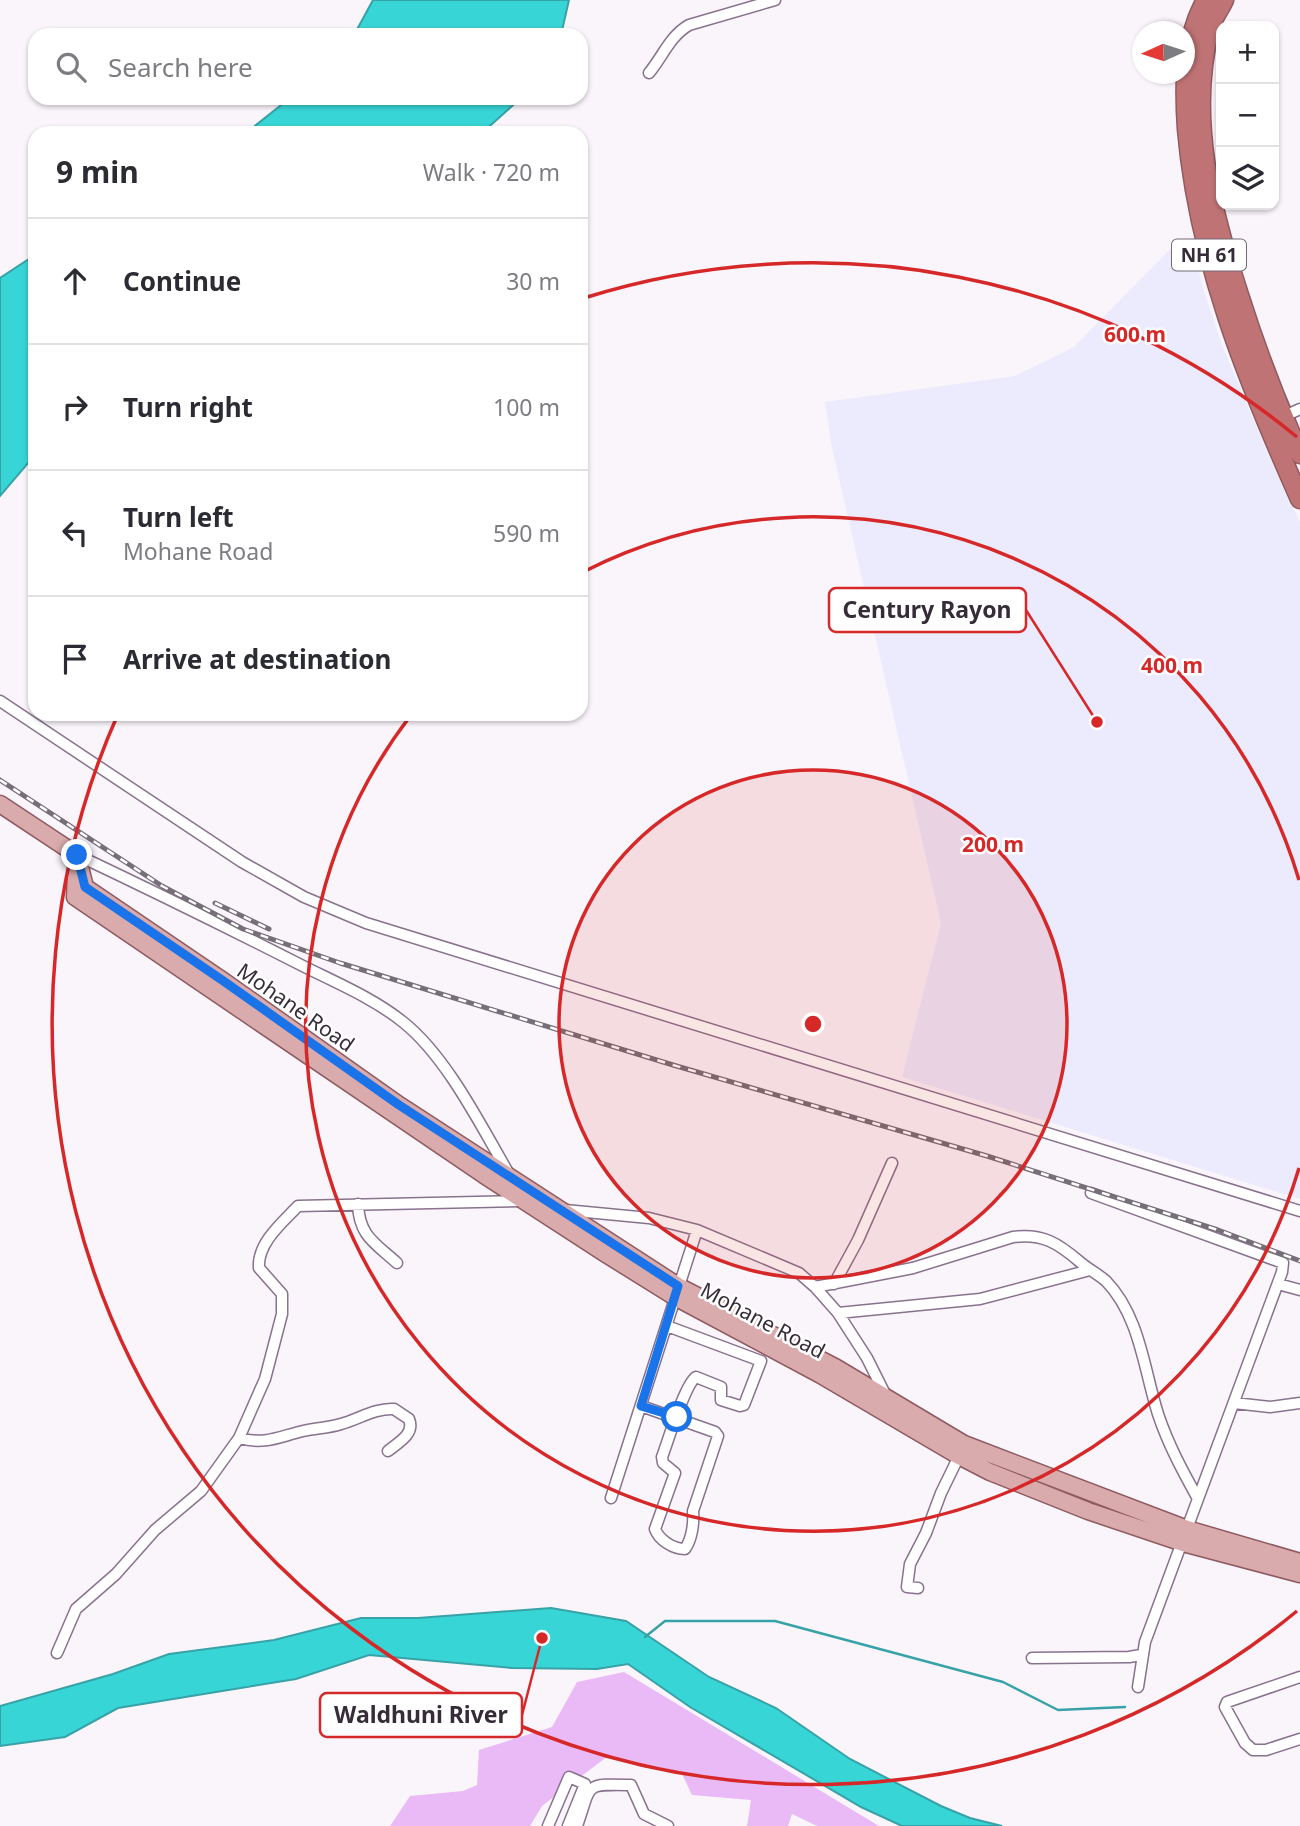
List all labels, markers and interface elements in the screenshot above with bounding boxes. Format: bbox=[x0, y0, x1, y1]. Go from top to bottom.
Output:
north arrow bbox=[1132, 21, 1195, 84]
map controls bbox=[1216, 21, 1279, 210]
button: + bbox=[1216, 21, 1279, 84]
search box bbox=[28, 28, 588, 105]
icon: search bbox=[52, 48, 90, 86]
text: Search here bbox=[108, 49, 253, 85]
button: − bbox=[1216, 84, 1279, 147]
button: layers bbox=[1216, 147, 1279, 210]
text: 9 min bbox=[56, 151, 139, 192]
text: Walk · 720 m bbox=[423, 156, 560, 188]
road number: NH 61 bbox=[1172, 240, 1246, 270]
icon: ahead bbox=[56, 262, 94, 300]
text: Continue bbox=[123, 263, 241, 299]
text: 30 m bbox=[506, 265, 560, 297]
text: 600 m bbox=[1104, 320, 1166, 348]
icon: right bbox=[56, 388, 94, 426]
text: Turn right bbox=[123, 389, 253, 425]
text: 100 m bbox=[493, 391, 560, 423]
text: Turn left bbox=[123, 499, 234, 535]
icon: left bbox=[56, 514, 94, 552]
text: 590 m bbox=[493, 517, 560, 549]
text: Mohane Road bbox=[123, 535, 273, 567]
callout: Century Rayon bbox=[829, 588, 1026, 632]
text: Century Rayon bbox=[842, 593, 1012, 625]
icon: arrive bbox=[56, 640, 94, 678]
text: Arrive at destination bbox=[123, 641, 392, 677]
text: 400 m bbox=[1141, 651, 1203, 679]
text: 200 m bbox=[962, 830, 1024, 858]
route end bbox=[61, 839, 92, 870]
street label: Mohane Road bbox=[232, 956, 360, 1058]
centre of rings bbox=[801, 1012, 825, 1036]
street label: Mohane Road bbox=[696, 1275, 830, 1365]
route start bbox=[661, 1401, 692, 1432]
callout: Waldhuni River bbox=[320, 1693, 522, 1737]
text: Waldhuni River bbox=[334, 1698, 508, 1730]

